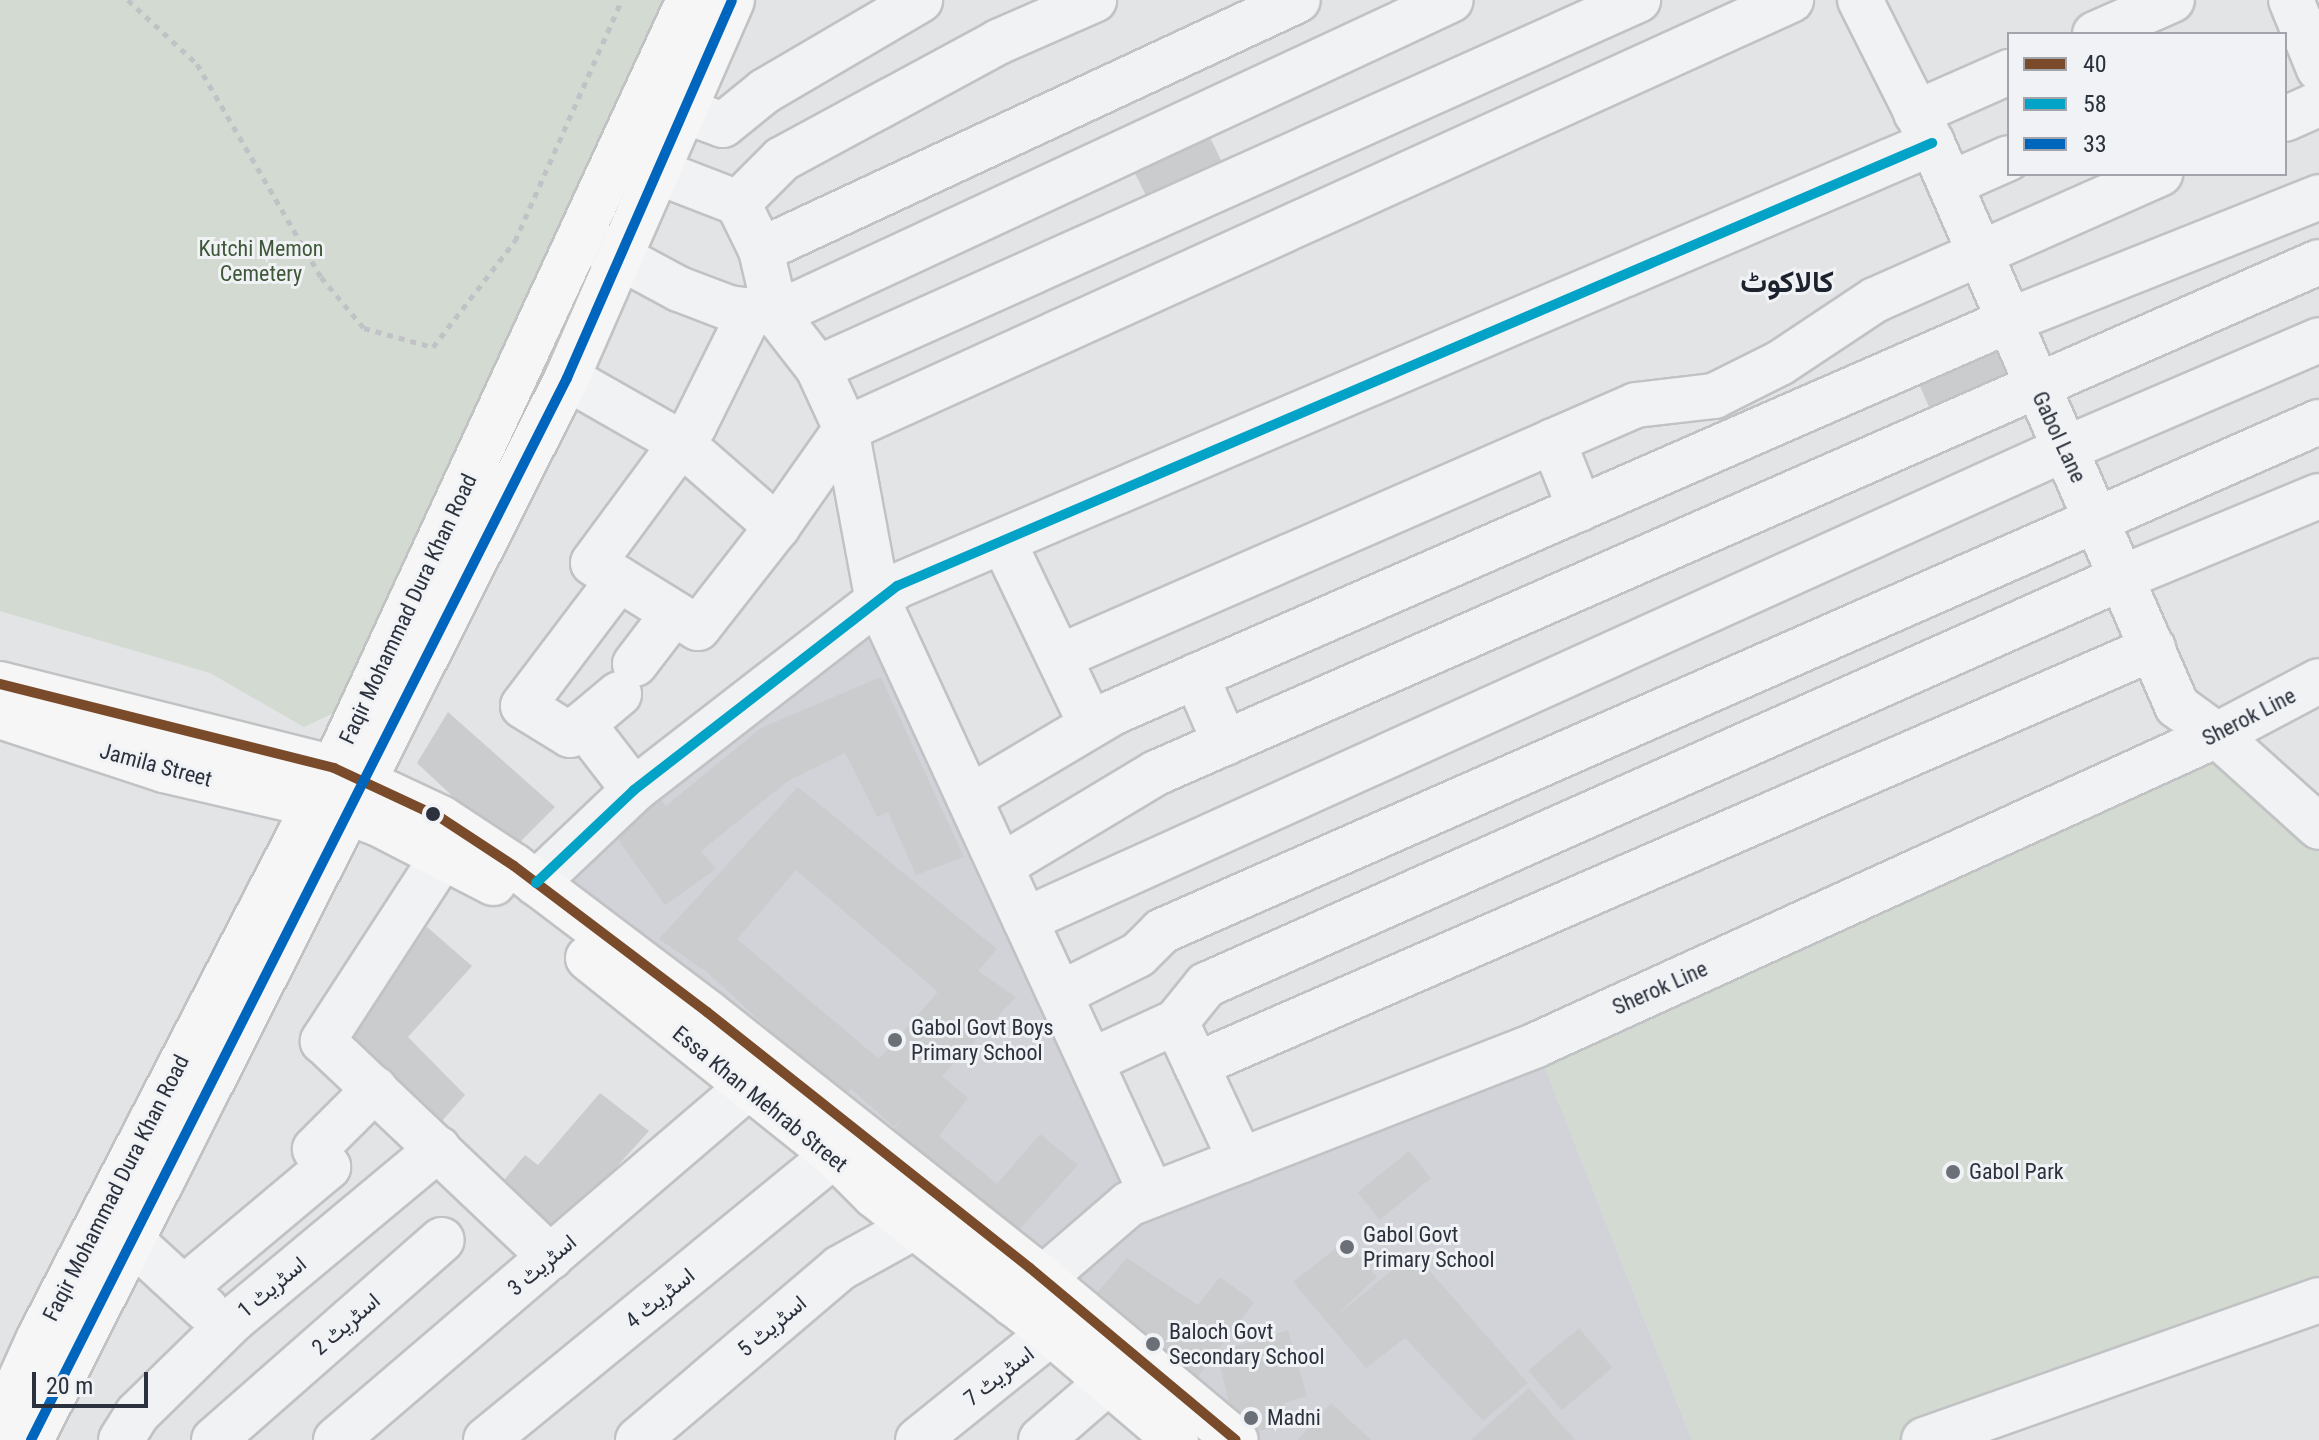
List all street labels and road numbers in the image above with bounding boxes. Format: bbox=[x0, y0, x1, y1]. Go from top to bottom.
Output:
street label: Gabol Lane bbox=[2026, 387, 2092, 487]
street label: Faqir Mohammad Dura Khan Road bbox=[334, 470, 482, 748]
street label: Sherok Line bbox=[2198, 682, 2300, 752]
street label: Jamila Street bbox=[97, 737, 215, 793]
street label: Sherok Line bbox=[1608, 955, 1712, 1021]
street label: Essa Khan Mehrab Street bbox=[667, 1020, 853, 1178]
street label: Faqir Mohammad Dura Khan Road bbox=[37, 1051, 195, 1325]
street label: اسٹریٹ 3 bbox=[502, 1229, 582, 1301]
street label: اسٹریٹ 1 bbox=[232, 1251, 312, 1323]
street label: اسٹریٹ 4 bbox=[620, 1262, 700, 1334]
street label: اسٹریٹ 2 bbox=[307, 1287, 385, 1361]
street label: اسٹریٹ 5 bbox=[732, 1290, 812, 1362]
street label: اسٹریٹ 7 bbox=[959, 1340, 1039, 1412]

